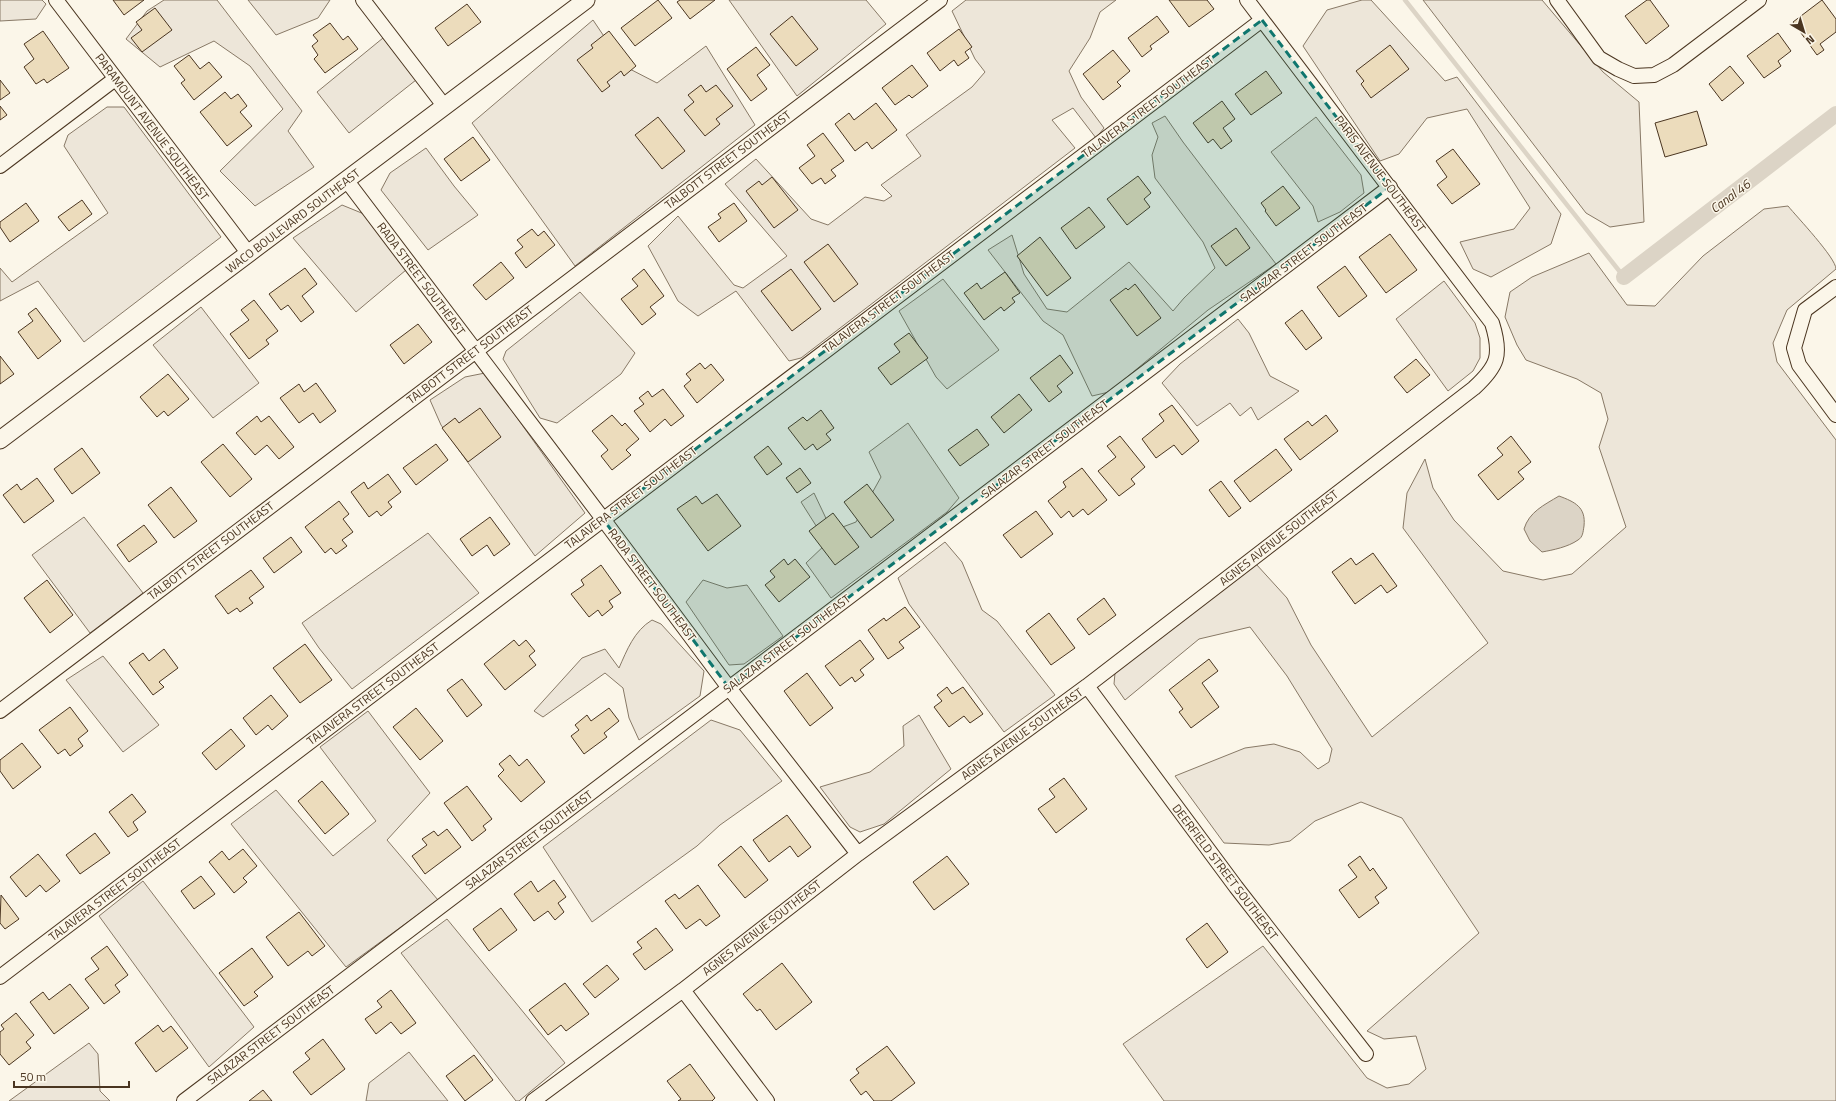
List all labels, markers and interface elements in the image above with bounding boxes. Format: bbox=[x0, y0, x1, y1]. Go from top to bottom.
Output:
north arrow bbox=[1784, 12, 1824, 52]
text: N bbox=[1802, 31, 1818, 49]
street label: PARAMOUNT AVENUE SOUTHEAST bbox=[91, 49, 214, 205]
street label: TALAVERA STREET SOUTHEAST bbox=[1077, 50, 1219, 163]
street label: TALBOTT STREET SOUTHEAST bbox=[660, 105, 796, 214]
street label: PARIS AVENUE SOUTHEAST bbox=[1330, 111, 1431, 237]
street label: WACO BOULEVARD SOUTHEAST bbox=[221, 163, 365, 278]
water label: Canal 46 bbox=[1706, 173, 1756, 218]
street label: SALAZAR STREET SOUTHEAST bbox=[1236, 198, 1372, 307]
street label: RADA STREET SOUTHEAST bbox=[372, 218, 471, 340]
street label: TALAVERA STREET SOUTHEAST bbox=[818, 245, 960, 358]
street label: TALBOTT STREET SOUTHEAST bbox=[402, 300, 538, 409]
street label: SALAZAR STREET SOUTHEAST bbox=[977, 394, 1113, 503]
street label: TALAVERA STREET SOUTHEAST bbox=[560, 441, 702, 554]
street label: AGNES AVENUE SOUTHEAST bbox=[1215, 484, 1343, 590]
street label: TALBOTT STREET SOUTHEAST bbox=[143, 496, 279, 605]
street label: RADA STREET SOUTHEAST bbox=[603, 524, 702, 646]
street label: SALAZAR STREET SOUTHEAST bbox=[719, 589, 855, 698]
street label: TALAVERA STREET SOUTHEAST bbox=[302, 637, 444, 750]
street label: AGNES AVENUE SOUTHEAST bbox=[957, 682, 1087, 784]
street label: SALAZAR STREET SOUTHEAST bbox=[461, 785, 597, 894]
street label: DEERFIELD STREET SOUTHEAST bbox=[1168, 800, 1283, 944]
street label: TALAVERA STREET SOUTHEAST bbox=[44, 833, 186, 946]
street label: AGNES AVENUE SOUTHEAST bbox=[698, 874, 826, 980]
street label: SALAZAR STREET SOUTHEAST bbox=[203, 980, 339, 1089]
scale bar bbox=[14, 1063, 129, 1089]
text: 50 m bbox=[20, 1067, 46, 1086]

